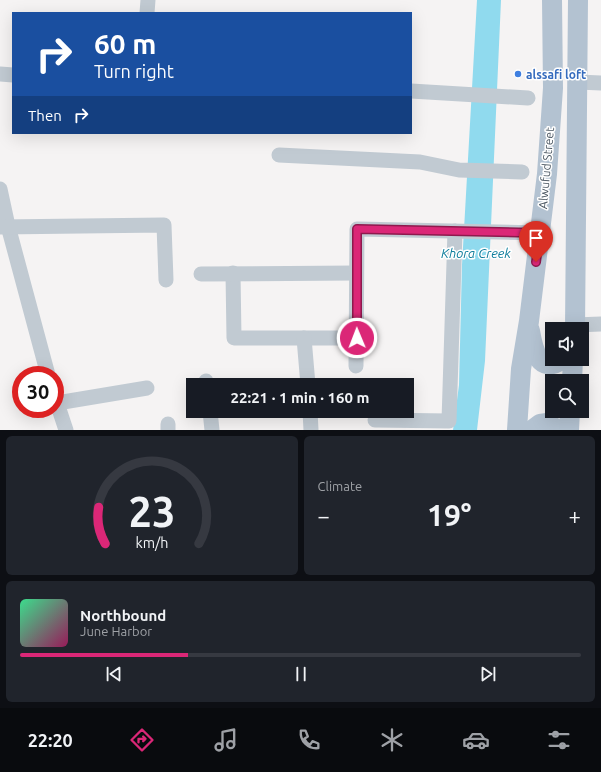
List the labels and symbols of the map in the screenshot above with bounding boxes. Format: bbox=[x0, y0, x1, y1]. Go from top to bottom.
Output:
place label: alssafi loft bbox=[526, 68, 586, 81]
marker: alssafi loft bbox=[513, 69, 523, 79]
street label: Alwufud Street bbox=[536, 126, 556, 209]
pin bbox=[519, 221, 553, 262]
water label: Khora Creek bbox=[441, 246, 511, 260]
position arrow bbox=[336, 317, 378, 359]
speed limit sign: 30 bbox=[12, 366, 64, 418]

